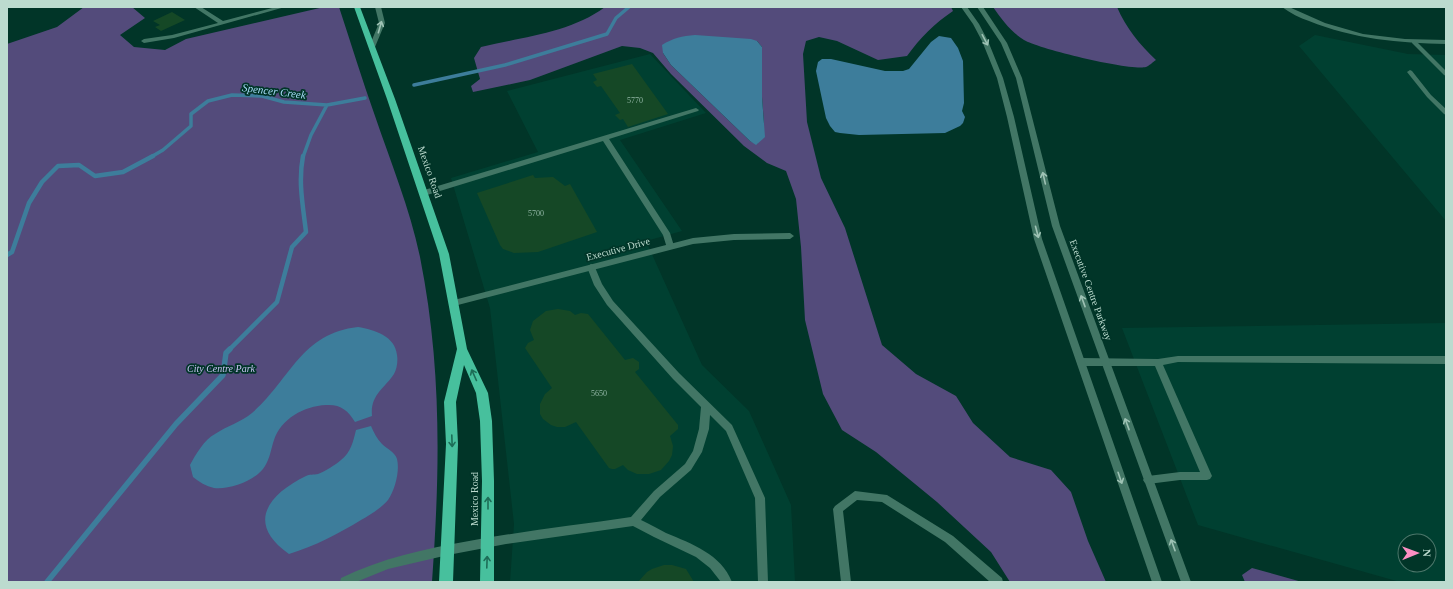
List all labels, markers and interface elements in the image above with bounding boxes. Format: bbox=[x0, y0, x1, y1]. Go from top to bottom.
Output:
one-way arrow bbox=[377, 21, 384, 34]
one-way arrow bbox=[982, 34, 990, 46]
water label: Spencer Creek bbox=[241, 81, 308, 101]
house number: 5770 bbox=[627, 96, 643, 105]
street label: Mexico Road bbox=[416, 145, 444, 199]
one-way arrow bbox=[1039, 172, 1047, 185]
house number: 5700 bbox=[528, 209, 544, 218]
one-way arrow bbox=[1033, 226, 1041, 239]
street label: Executive Drive bbox=[585, 235, 651, 263]
street label: Executive Centre Parkway bbox=[1068, 238, 1114, 342]
one-way arrow bbox=[1079, 295, 1086, 308]
park label: City Centre Park bbox=[187, 363, 256, 374]
one-way arrow bbox=[470, 370, 477, 382]
house number: 5650 bbox=[591, 389, 607, 398]
one-way arrow bbox=[1123, 418, 1131, 430]
one-way arrow bbox=[448, 434, 456, 447]
street label: Mexico Road bbox=[469, 472, 480, 526]
one-way arrow bbox=[1117, 472, 1124, 485]
one-way arrow bbox=[484, 497, 492, 510]
north arrow bbox=[1397, 533, 1437, 573]
one-way arrow bbox=[1168, 540, 1176, 552]
text: N bbox=[1421, 549, 1433, 557]
one-way arrow bbox=[483, 556, 491, 569]

